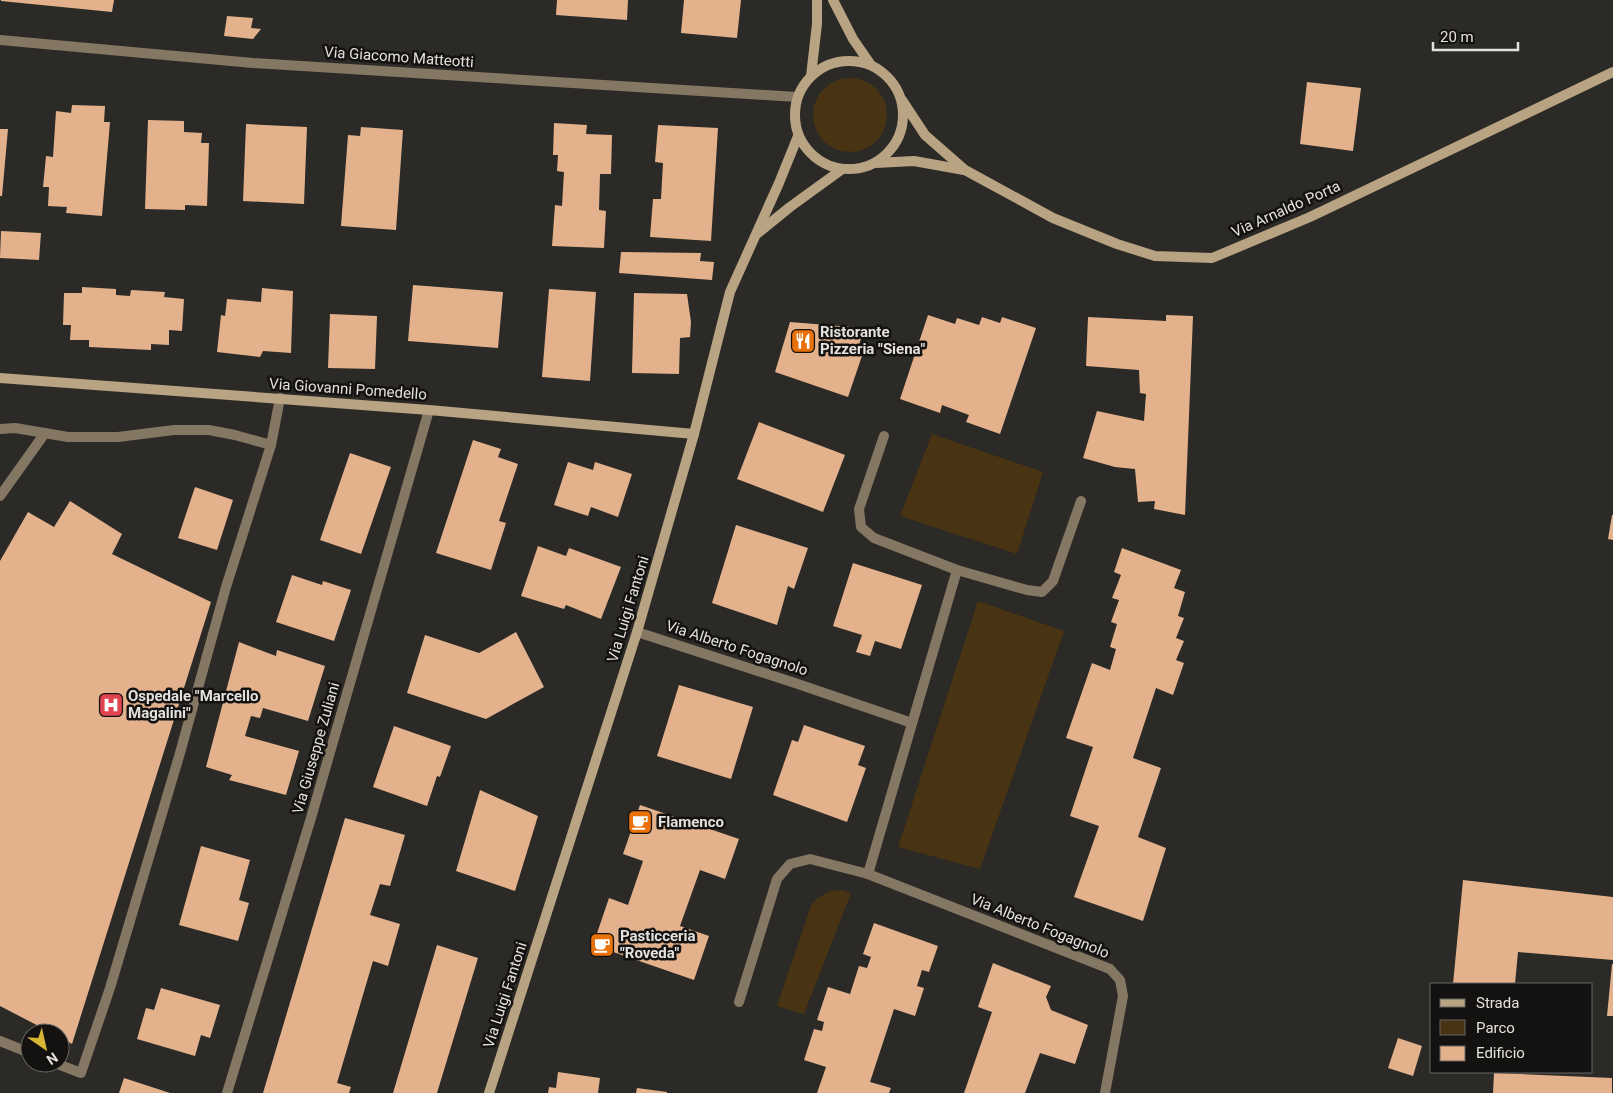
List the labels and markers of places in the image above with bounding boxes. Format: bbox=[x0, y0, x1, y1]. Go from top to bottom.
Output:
place label: Ristorante Pizzeria "Siena" bbox=[820, 323, 925, 358]
restaurant icon: Ristorante Pizzeria "Siena" bbox=[790, 328, 816, 354]
place label: Ospedale "Marcello Magalini" bbox=[128, 687, 258, 722]
hospital icon: Ospedale "Marcello Magalini" bbox=[98, 692, 124, 718]
cafe icon: Flamenco bbox=[627, 809, 653, 835]
place label: Flamenco bbox=[658, 813, 724, 831]
place label: Pasticceria "Roveda" bbox=[620, 927, 696, 962]
cafe icon: Pasticceria "Roveda" bbox=[589, 932, 615, 958]

